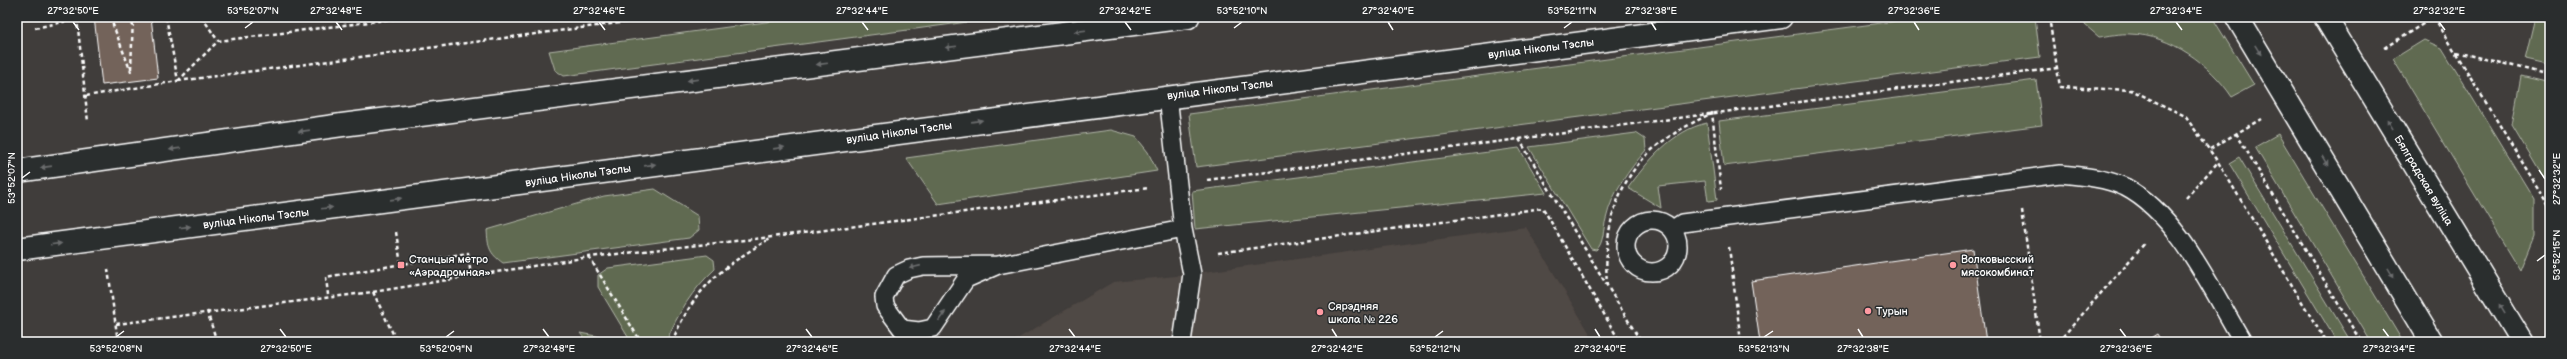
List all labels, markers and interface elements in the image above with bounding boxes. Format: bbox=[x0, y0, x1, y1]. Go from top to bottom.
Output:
text: 27°32'50"E bbox=[47, 5, 99, 17]
text: 53°52'07"N bbox=[227, 5, 279, 17]
text: 27°32'48"E bbox=[310, 5, 362, 17]
text: 27°32'46"E bbox=[573, 5, 626, 17]
text: 27°32'44"E bbox=[836, 5, 889, 17]
text: 27°32'42"E bbox=[1099, 5, 1151, 17]
text: 53°52'10"N bbox=[1216, 5, 1268, 17]
text: 27°32'40"E bbox=[1362, 5, 1414, 17]
text: 53°52'11"N bbox=[1547, 5, 1597, 17]
text: 27°32'38"E bbox=[1625, 5, 1677, 17]
text: 27°32'36"E bbox=[1888, 5, 1941, 17]
text: 27°32'34"E bbox=[2150, 5, 2203, 17]
text: 27°32'32"E bbox=[2413, 5, 2465, 17]
one-way arrow bbox=[1074, 28, 1086, 34]
street label: вуліца Ніколы Тэслы bbox=[1487, 36, 1595, 61]
one-way arrow bbox=[945, 44, 957, 50]
one-way arrow bbox=[2254, 44, 2261, 56]
one-way arrow bbox=[816, 61, 828, 67]
one-way arrow bbox=[687, 77, 699, 83]
street label: вуліца Ніколы Тэслы bbox=[1166, 77, 1274, 102]
one-way arrow bbox=[971, 118, 983, 125]
one-way arrow bbox=[2387, 118, 2394, 130]
street label: вуліца Ніколы Тэслы bbox=[845, 119, 953, 146]
one-way arrow bbox=[298, 128, 310, 134]
street label: Бялградская вуліца bbox=[2391, 133, 2456, 228]
one-way arrow bbox=[773, 145, 785, 151]
one-way arrow bbox=[169, 146, 181, 152]
text: 53°52'07"N bbox=[6, 152, 18, 204]
text: 27°32'32"E bbox=[2551, 153, 2563, 205]
one-way arrow bbox=[2321, 155, 2328, 167]
street label: вуліца Ніколы Тэслы bbox=[524, 162, 632, 189]
one-way arrow bbox=[644, 162, 656, 168]
one-way arrow bbox=[40, 164, 52, 170]
one-way arrow bbox=[390, 196, 402, 202]
one-way arrow bbox=[321, 205, 333, 212]
street label: вуліца Ніколы Тэслы bbox=[202, 206, 310, 231]
one-way arrow bbox=[179, 224, 191, 230]
text: 53°52'15"N bbox=[2551, 229, 2563, 281]
one-way arrow bbox=[50, 241, 62, 247]
place label: Станцыя метро «Аэрадромная» bbox=[409, 253, 491, 279]
place label: Волковысский мясокомбинат bbox=[1961, 253, 2034, 279]
marker: Станцыя метро «Аэрадромная» bbox=[396, 260, 406, 270]
marker: Волковысский мясокомбинат bbox=[1948, 260, 1958, 270]
one-way arrow bbox=[909, 265, 922, 271]
one-way arrow bbox=[2388, 267, 2395, 279]
place label: Сярэдняя школа № 226 bbox=[1328, 300, 1398, 326]
one-way arrow bbox=[2498, 303, 2505, 315]
place label: Турын bbox=[1876, 305, 1908, 318]
marker: Турын bbox=[1863, 306, 1873, 316]
marker: Сярэдняя школа № 226 bbox=[1315, 307, 1325, 317]
one-way arrow bbox=[938, 310, 946, 321]
text: 53°52'08"N bbox=[89, 343, 143, 355]
text: 27°32'50"E bbox=[260, 343, 312, 355]
text: 53°52'09"N bbox=[419, 343, 473, 355]
text: 27°32'48"E bbox=[523, 343, 575, 355]
text: 27°32'46"E bbox=[786, 343, 839, 355]
text: 27°32'44"E bbox=[1049, 343, 1102, 355]
text: 27°32'42"E bbox=[1311, 343, 1363, 355]
text: 53°52'12"N bbox=[1409, 343, 1461, 355]
text: 27°32'40"E bbox=[1574, 343, 1626, 355]
text: 53°52'13"N bbox=[1738, 343, 1790, 355]
text: 27°32'38"E bbox=[1837, 343, 1889, 355]
text: 27°32'36"E bbox=[2100, 343, 2153, 355]
text: 27°32'34"E bbox=[2363, 343, 2416, 355]

